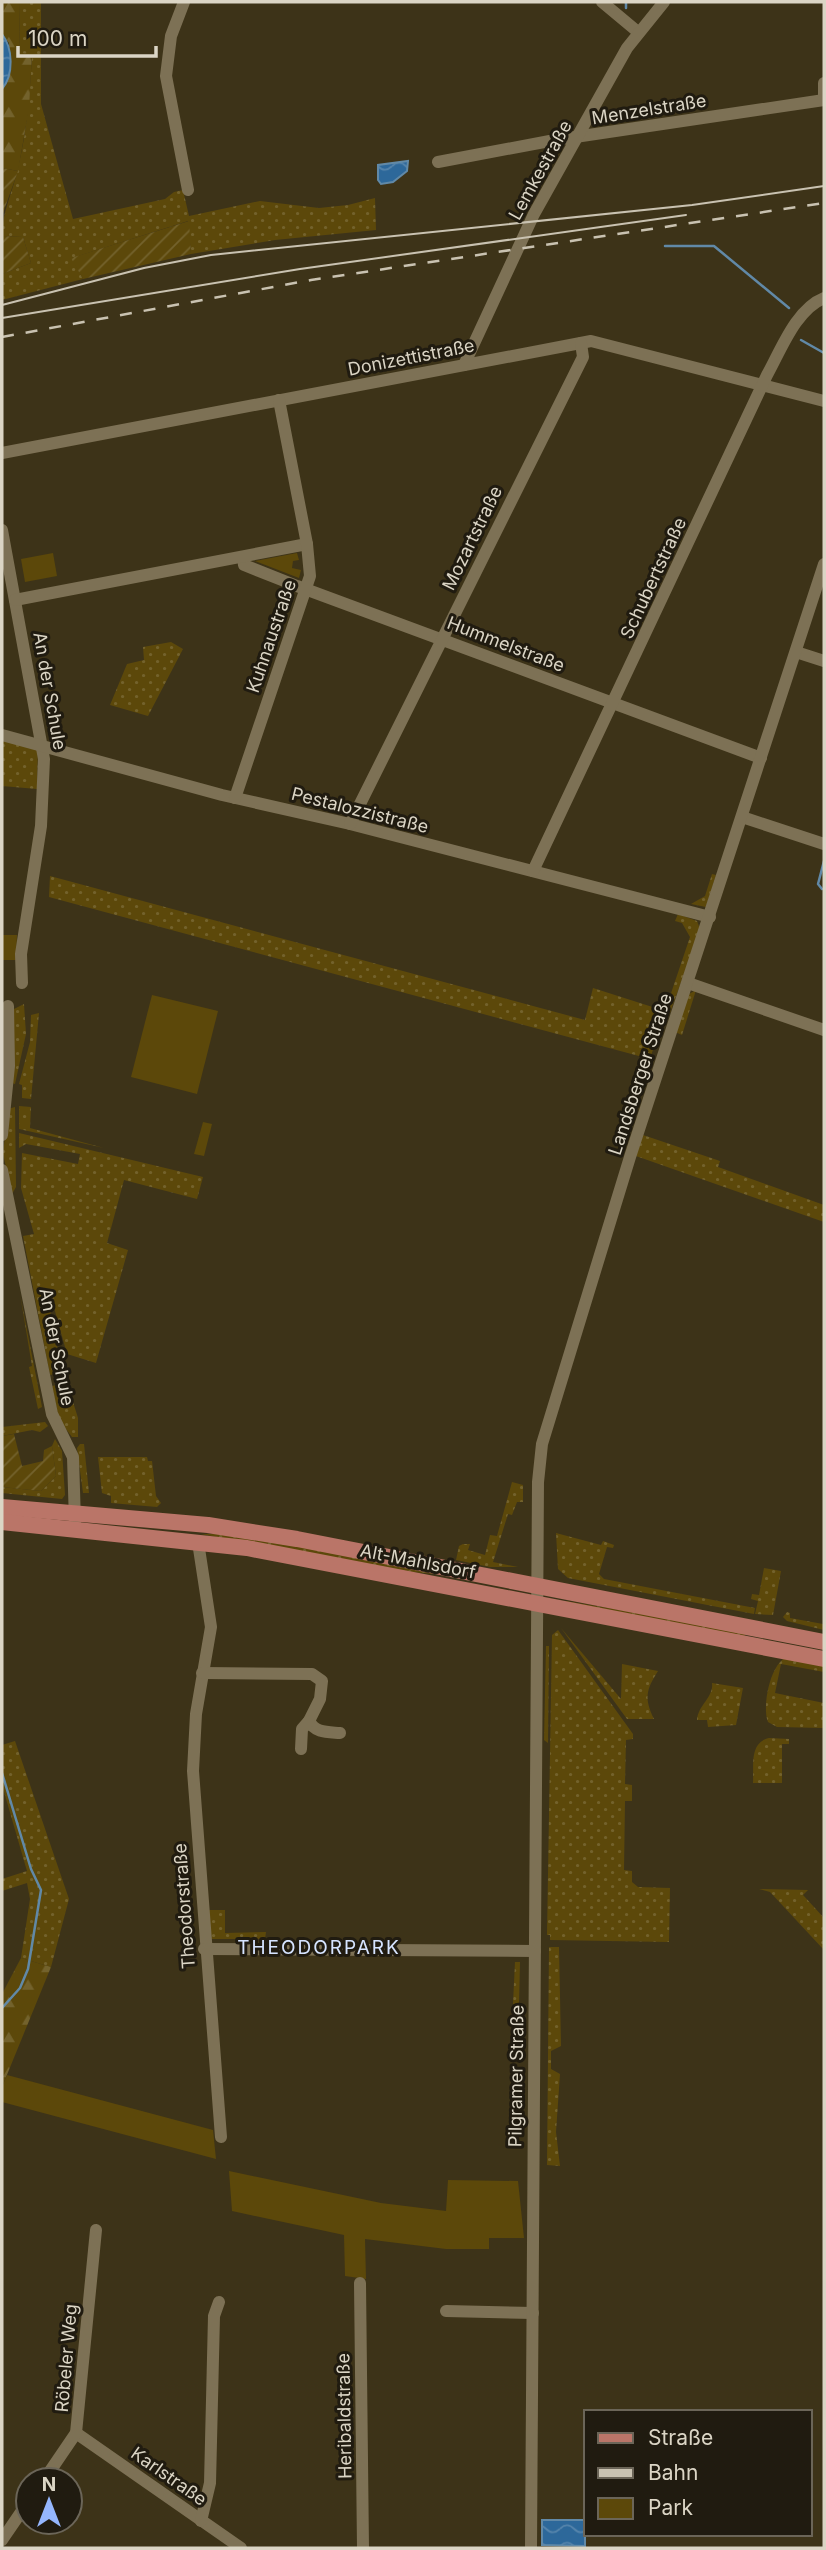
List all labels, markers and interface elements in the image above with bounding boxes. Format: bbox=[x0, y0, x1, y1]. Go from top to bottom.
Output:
scale bar bbox=[18, 14, 156, 58]
text: 100 m bbox=[28, 26, 87, 51]
street label: Menzelstraße bbox=[590, 90, 708, 128]
street label: Lemkestraße bbox=[504, 117, 576, 223]
street label: Donizettistraße bbox=[346, 334, 476, 380]
street label: Mozartstraße bbox=[438, 482, 506, 594]
street label: Schubertstraße bbox=[616, 514, 690, 642]
street label: Kuhnaustraße bbox=[242, 577, 300, 695]
street label: Hummelstraße bbox=[444, 612, 568, 676]
street label: An der Schule bbox=[29, 630, 71, 752]
street label: Pestalozzistraße bbox=[289, 783, 431, 837]
street label: Landsberger Straße bbox=[604, 991, 676, 1157]
street label: An der Schule bbox=[35, 1286, 79, 1408]
street label: Alt-Mahlsdorf bbox=[358, 1540, 478, 1583]
street label: Theodorstraße bbox=[169, 1842, 199, 1970]
district label: THEODORPARK bbox=[237, 1936, 401, 1959]
street label: Pilgramer Straße bbox=[504, 2005, 528, 2147]
street label: Röbeler Weg bbox=[51, 2303, 81, 2413]
street label: Heribaldstraße bbox=[332, 2353, 356, 2479]
legend bbox=[584, 2410, 812, 2536]
text: Straße bbox=[648, 2425, 713, 2450]
street label: Karlstraße bbox=[127, 2442, 211, 2510]
text: Bahn bbox=[648, 2460, 698, 2485]
north arrow bbox=[14, 2466, 84, 2536]
text: N bbox=[42, 2473, 56, 2496]
text: Park bbox=[648, 2495, 693, 2520]

